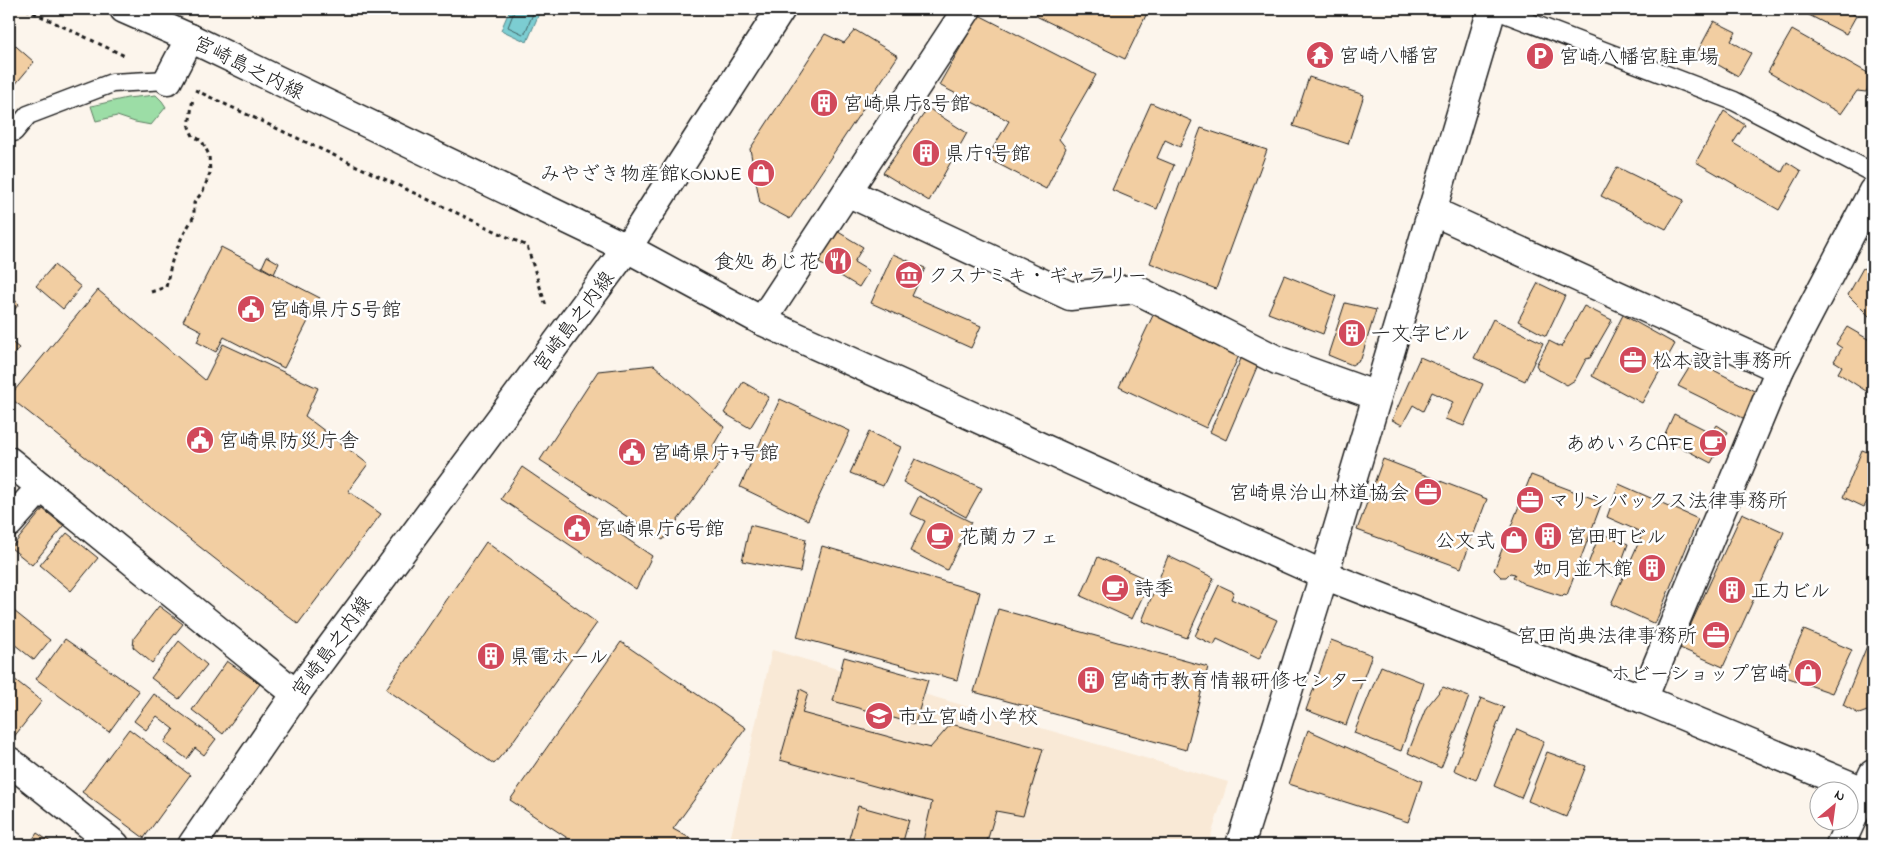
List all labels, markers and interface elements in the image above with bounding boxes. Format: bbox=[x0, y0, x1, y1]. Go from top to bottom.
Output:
street label: 宮崎島之内線 bbox=[188, 30, 308, 109]
temple icon: 宮崎八幡宮 bbox=[1305, 40, 1335, 70]
parking icon: 宮崎八幡宮駐車場 bbox=[1525, 41, 1555, 71]
place label: 宮崎八幡宮 bbox=[1339, 43, 1439, 72]
place label: 宮崎八幡宮駐車場 bbox=[1559, 44, 1719, 73]
building icon: 宮崎県庁8号館 bbox=[809, 88, 839, 118]
place label: 宮崎県庁8号館 bbox=[843, 91, 971, 120]
building icon: 県庁9号館 bbox=[911, 138, 941, 168]
place label: 県庁9号館 bbox=[945, 141, 1031, 170]
shop icon: みやざき物産館KONNE bbox=[746, 158, 776, 188]
place label: みやざき物産館KONNE bbox=[540, 161, 742, 190]
restaurant icon: 食処 あじ花 bbox=[823, 246, 853, 276]
place label: 食処 あじ花 bbox=[714, 249, 819, 278]
museum icon: クスナミキ・ギャラリー bbox=[894, 260, 924, 290]
place label: クスナミキ・ギャラリー bbox=[928, 263, 1147, 292]
street label: 宮崎島之内線 bbox=[527, 266, 623, 379]
public building icon: 宮崎県庁5号館 bbox=[236, 294, 266, 324]
place label: 宮崎県庁5号館 bbox=[270, 297, 401, 326]
building icon: 一文字ビル bbox=[1337, 318, 1367, 348]
place label: 一文字ビル bbox=[1371, 321, 1471, 350]
office icon: 松本設計事務所 bbox=[1618, 345, 1648, 375]
place label: 松本設計事務所 bbox=[1652, 348, 1792, 377]
public building icon: 宮崎県防災庁舎 bbox=[185, 425, 215, 455]
place label: 宮崎県防災庁舎 bbox=[219, 428, 359, 457]
cafe icon: あめいろCAFE bbox=[1698, 428, 1728, 458]
place label: あめいろCAFE bbox=[1566, 431, 1694, 460]
public building icon: 宮崎県庁7号館 bbox=[617, 437, 647, 467]
place label: 宮崎県庁7号館 bbox=[651, 440, 779, 469]
office icon: 宮崎県治山林道協会 bbox=[1413, 477, 1443, 507]
place label: 宮崎県治山林道協会 bbox=[1229, 480, 1409, 509]
office icon: マリンバックス法律事務所 bbox=[1515, 485, 1545, 515]
place label: マリンバックス法律事務所 bbox=[1549, 488, 1788, 517]
public building icon: 宮崎県庁6号館 bbox=[562, 513, 592, 543]
place label: 宮崎県庁6号館 bbox=[596, 516, 725, 545]
cafe icon: 花蘭カフェ bbox=[925, 521, 955, 551]
building icon: 宮田町ビル bbox=[1533, 521, 1563, 551]
place label: 花蘭カフェ bbox=[959, 524, 1059, 553]
place label: 宮田町ビル bbox=[1567, 524, 1667, 553]
shop icon: 公文式 bbox=[1499, 525, 1529, 555]
place label: 公文式 bbox=[1435, 528, 1495, 557]
building icon: 如月並木館 bbox=[1637, 553, 1667, 583]
place label: 如月並木館 bbox=[1533, 556, 1633, 585]
cafe icon: 詩季 bbox=[1100, 573, 1130, 603]
building icon: 正力ビル bbox=[1717, 575, 1747, 605]
place label: 詩季 bbox=[1134, 576, 1174, 605]
place label: 正力ビル bbox=[1751, 578, 1831, 607]
street label: 宮崎島之内線 bbox=[286, 590, 380, 705]
office icon: 宮田尚典法律事務所 bbox=[1701, 620, 1731, 650]
place label: 宮田尚典法律事務所 bbox=[1517, 623, 1697, 652]
building icon: 県電ホール bbox=[476, 641, 506, 671]
place label: 県電ホール bbox=[510, 644, 609, 673]
shop icon: ホビーショップ宮崎 bbox=[1793, 658, 1823, 688]
place label: ホビーショップ宮崎 bbox=[1610, 661, 1789, 690]
building icon: 宮崎市教育情報研修センター bbox=[1076, 665, 1106, 695]
place label: 宮崎市教育情報研修センター bbox=[1110, 668, 1369, 697]
school or university icon: 市立宮崎小学校 bbox=[864, 701, 894, 731]
place label: 市立宮崎小学校 bbox=[898, 704, 1038, 733]
north arrow bbox=[1810, 782, 1860, 832]
text: N bbox=[1830, 784, 1849, 807]

